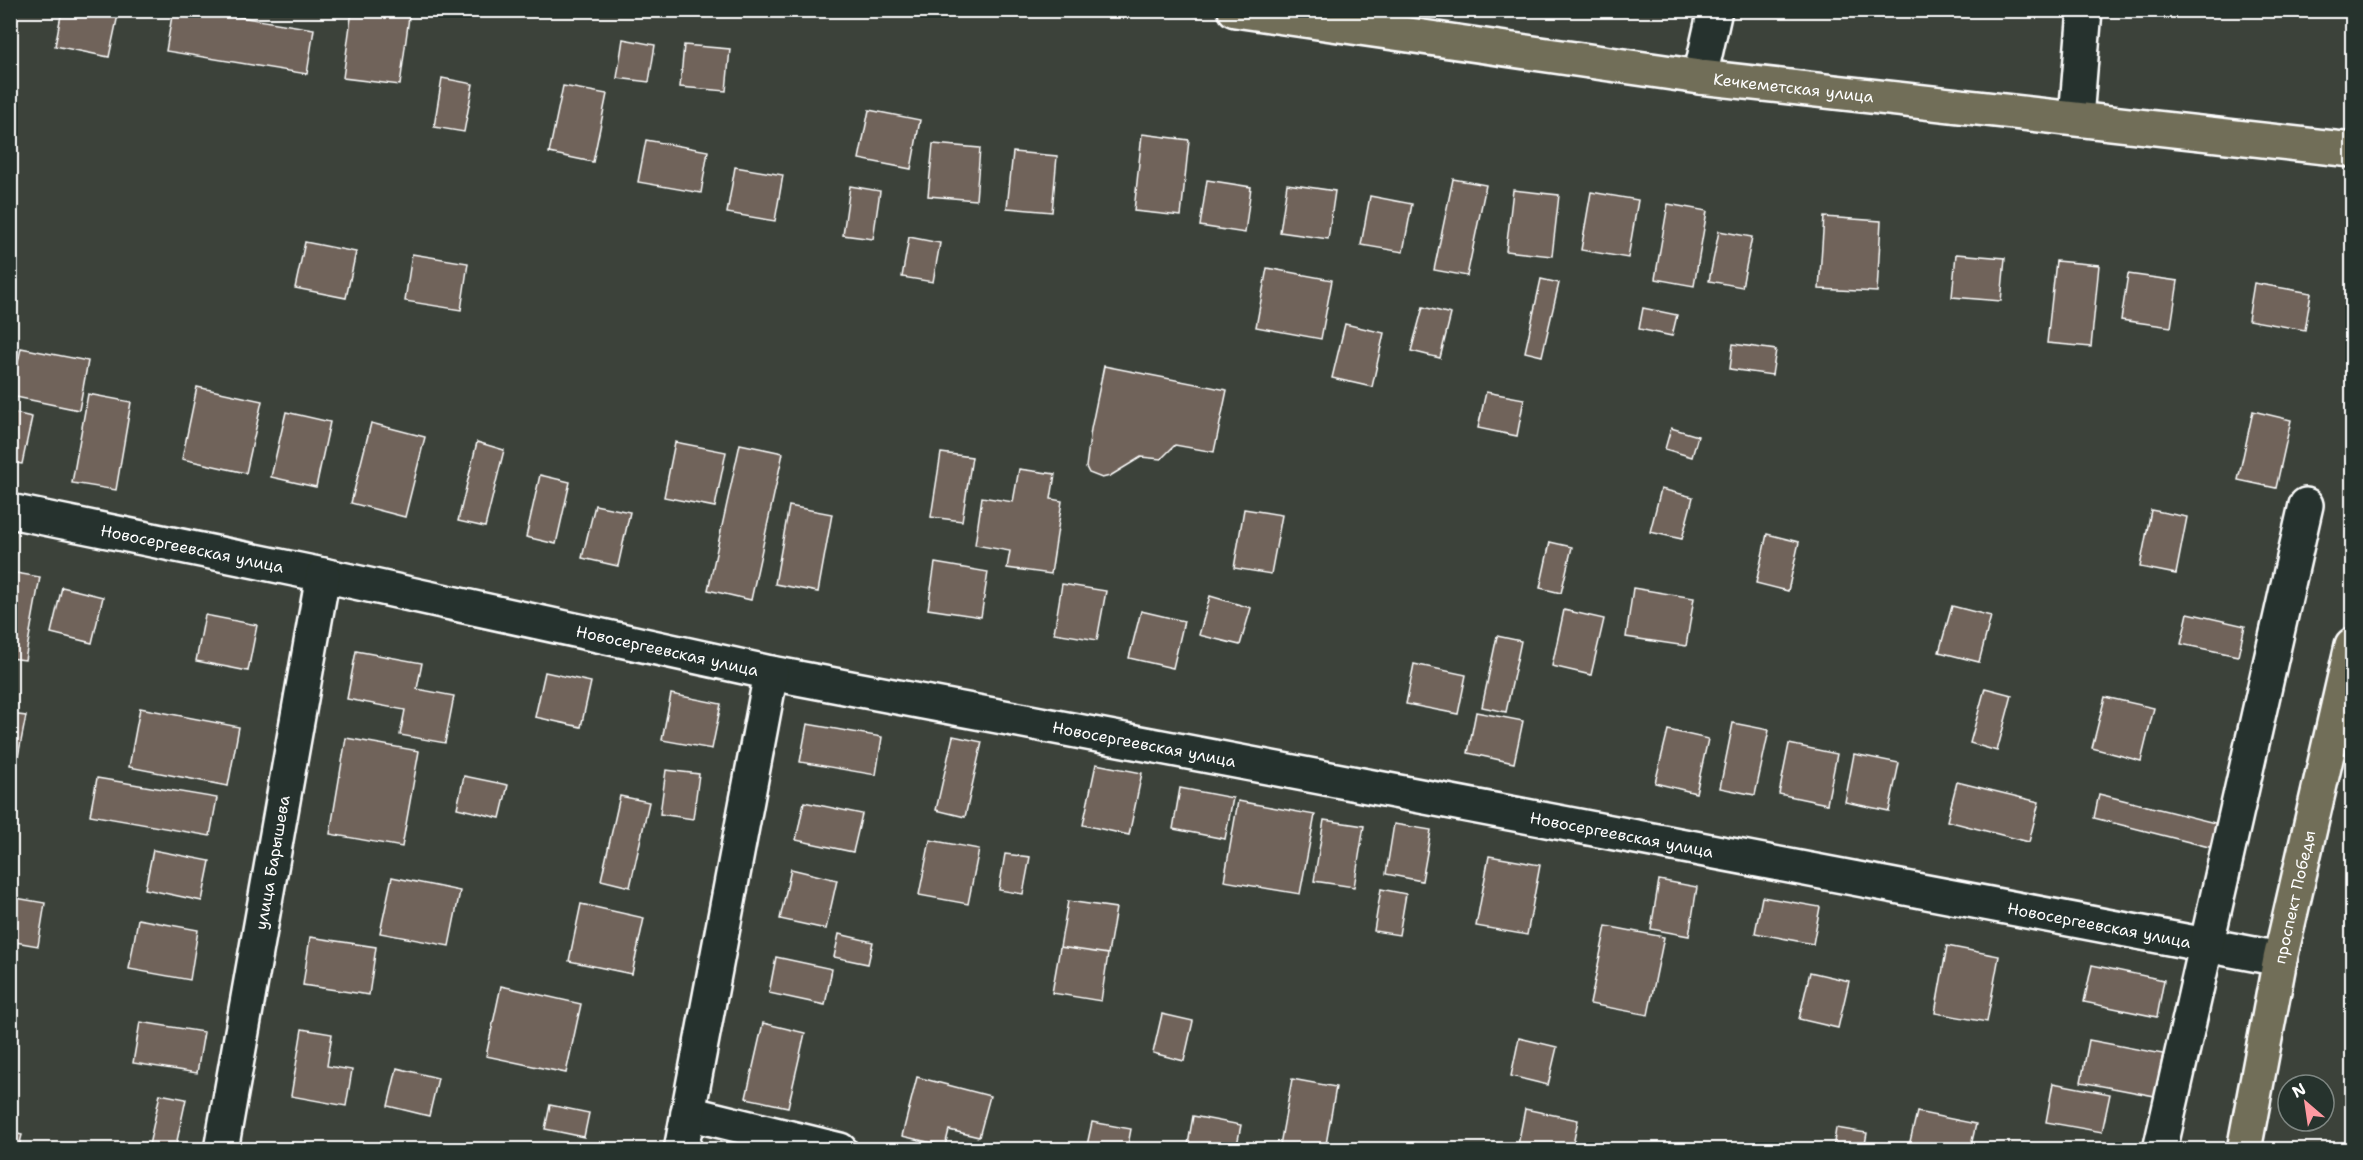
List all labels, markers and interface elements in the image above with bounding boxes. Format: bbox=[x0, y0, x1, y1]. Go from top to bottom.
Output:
street label: Кечкеметская улица bbox=[1712, 69, 1875, 107]
street label: Новосергеевская улица bbox=[99, 520, 286, 578]
street label: Новосергеевская улица bbox=[574, 621, 761, 681]
street label: Новосергеевская улица bbox=[1051, 717, 1238, 772]
street label: улица Барышева bbox=[250, 794, 295, 931]
street label: Новосергеевская улица bbox=[1528, 807, 1715, 862]
street label: проспект Победы bbox=[2269, 828, 2320, 966]
street label: Новосергеевская улица bbox=[2006, 898, 2193, 953]
north arrow bbox=[2276, 1073, 2336, 1133]
text: N bbox=[2288, 1078, 2310, 1103]

